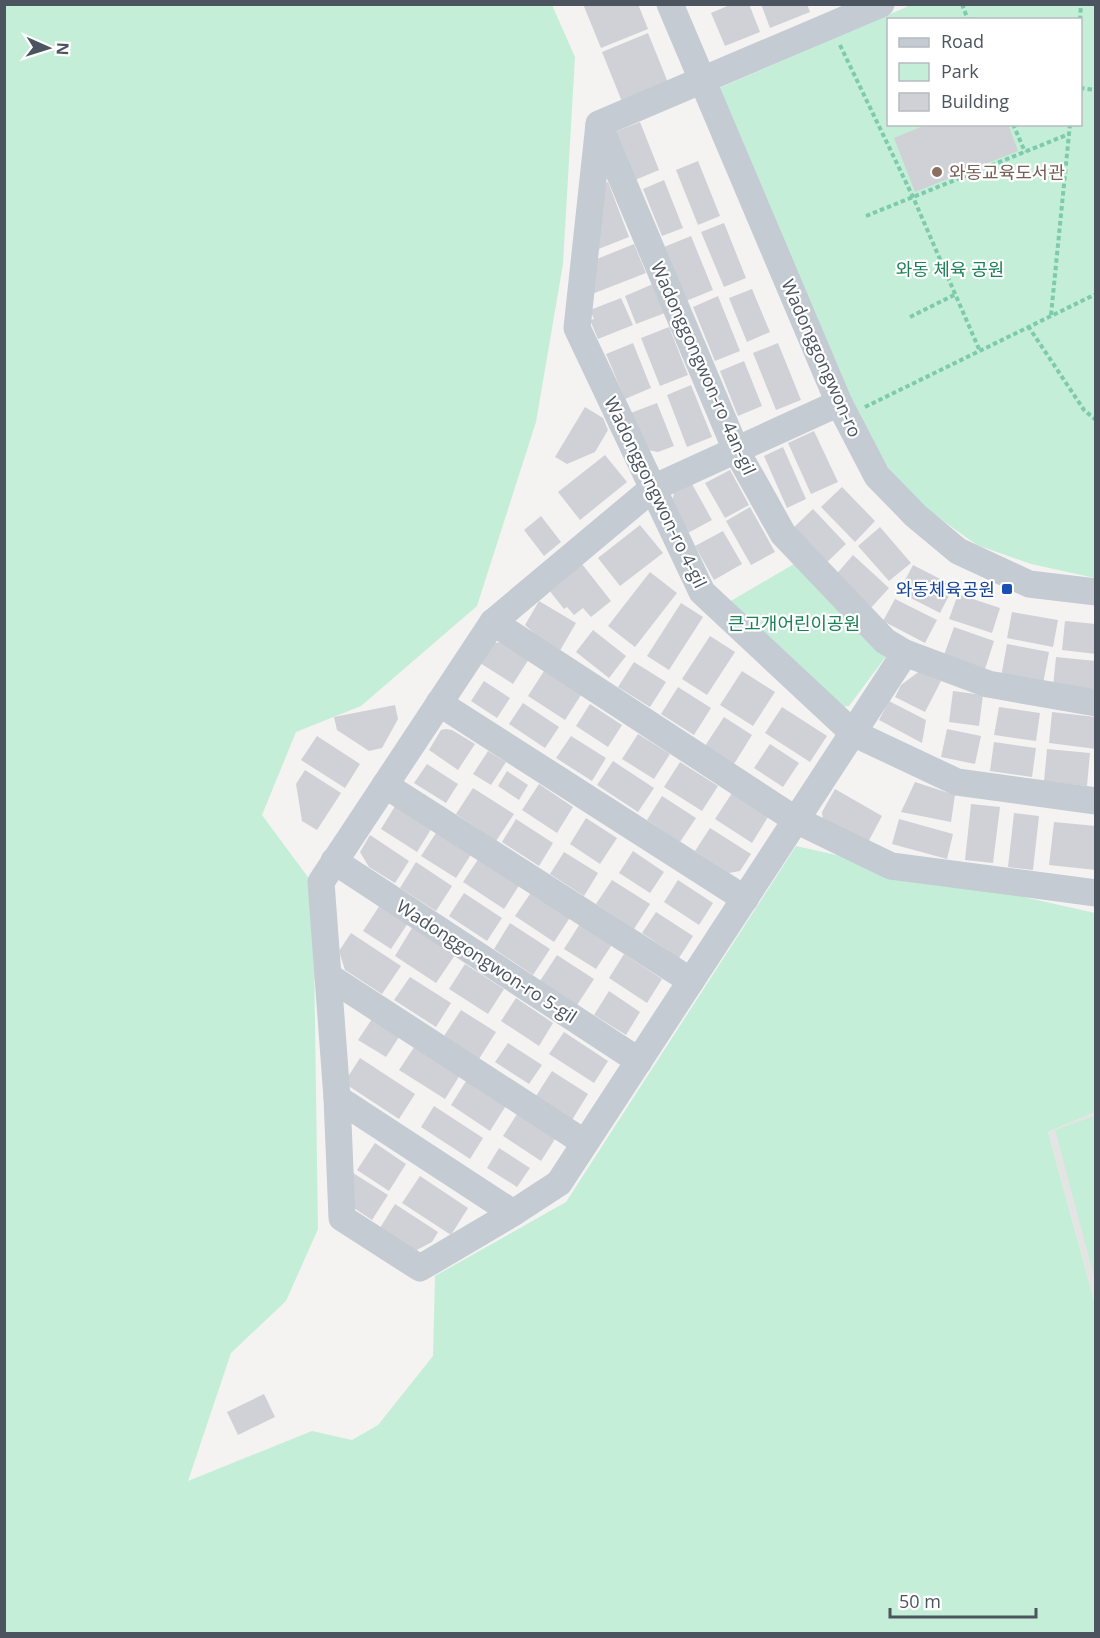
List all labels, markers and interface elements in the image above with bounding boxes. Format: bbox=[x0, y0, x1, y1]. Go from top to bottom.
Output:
north arrow bbox=[18, 18, 78, 78]
legend bbox=[887, 18, 1082, 126]
text: Road bbox=[941, 29, 984, 53]
text: N bbox=[52, 42, 74, 56]
text: Park bbox=[941, 59, 979, 83]
text: Building bbox=[941, 89, 1009, 113]
place label: 와동교육도서관 bbox=[949, 160, 1065, 184]
marker: 와동교육도서관 bbox=[930, 165, 944, 179]
park label: 와동 체육 공원 bbox=[896, 257, 1004, 281]
street label: Wadonggongwon-ro 4an-gil bbox=[646, 258, 762, 478]
street label: Wadonggongwon-ro bbox=[776, 275, 868, 441]
street label: Wadonggongwon-ro 4-gil bbox=[599, 392, 713, 592]
place label: 와동체육공원 bbox=[896, 577, 995, 601]
marker: 와동체육공원 bbox=[1000, 582, 1014, 596]
park label: 큰고개어린이공원 bbox=[728, 611, 860, 635]
street label: Wadonggongwon-ro 5-gil bbox=[392, 894, 582, 1028]
scale bar bbox=[890, 1581, 1036, 1619]
text: 50 m bbox=[899, 1589, 941, 1613]

